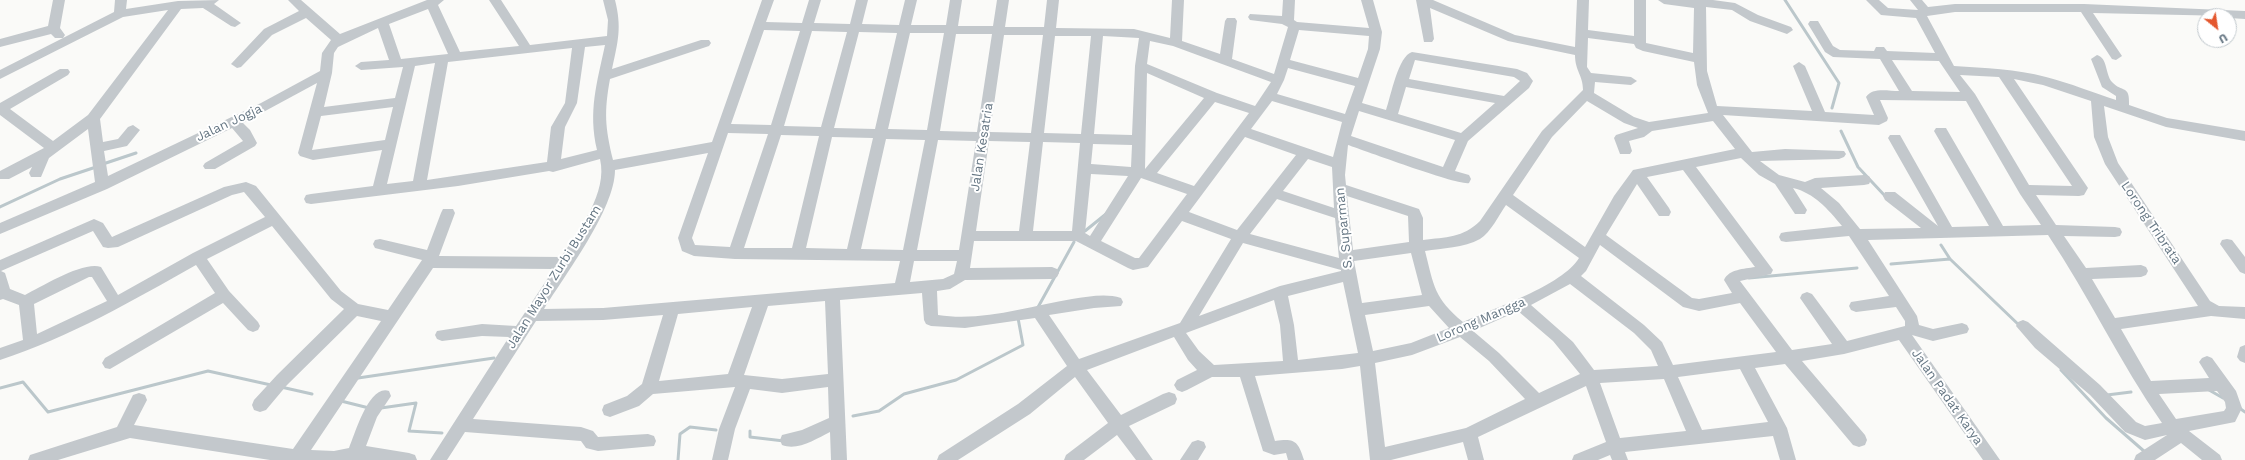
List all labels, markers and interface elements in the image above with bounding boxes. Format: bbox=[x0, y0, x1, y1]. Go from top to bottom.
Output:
north arrow bbox=[2197, 8, 2237, 48]
text: U bbox=[2216, 30, 2229, 46]
street label: Jalan Jogja bbox=[193, 101, 265, 145]
street label: Jalan Kesatria bbox=[967, 102, 997, 192]
street label: Lorong Tribrata bbox=[2118, 179, 2184, 267]
street label: S. Suparman bbox=[1332, 187, 1356, 269]
street label: Jalan Mayor Zurbi Bustam bbox=[503, 202, 605, 352]
street label: Lorong Mangga bbox=[1434, 294, 1528, 346]
street label: Jalan Padat Karya bbox=[1908, 346, 1986, 448]

